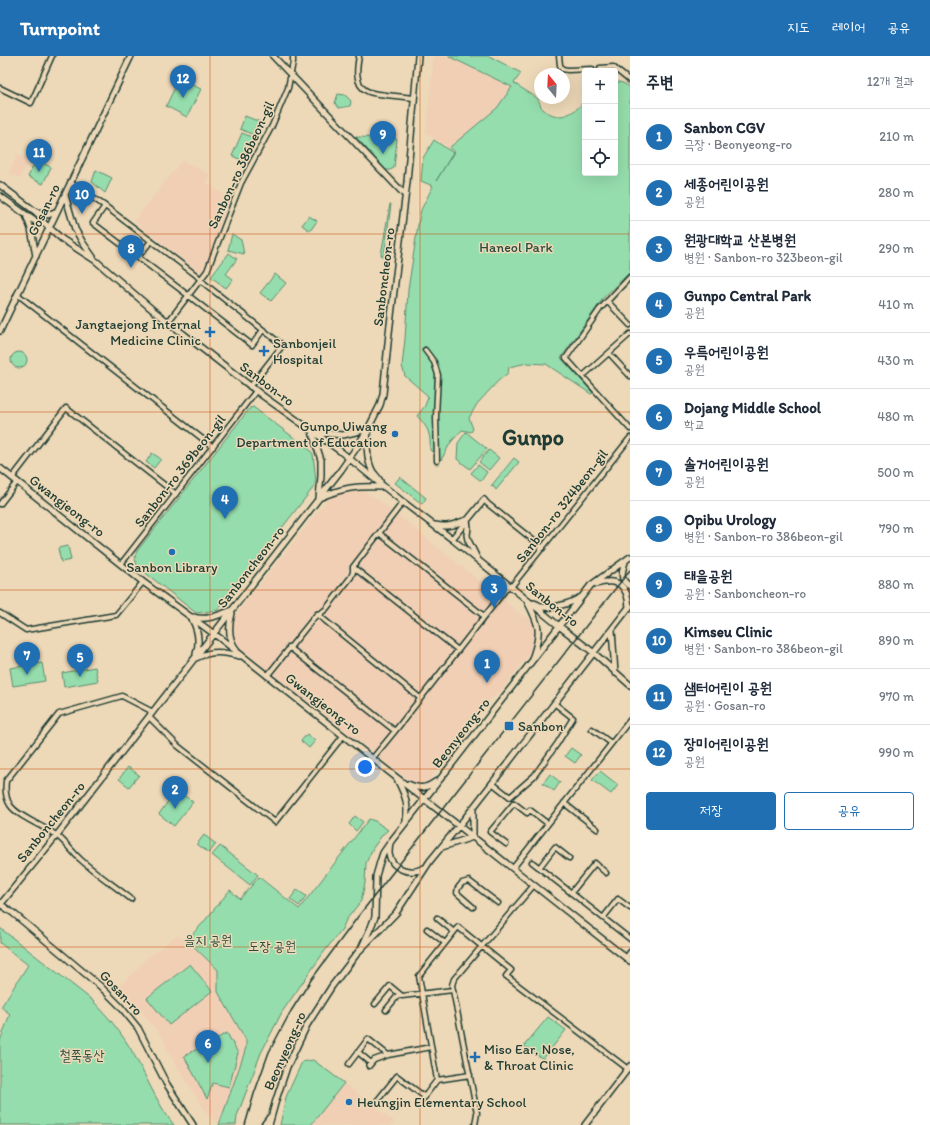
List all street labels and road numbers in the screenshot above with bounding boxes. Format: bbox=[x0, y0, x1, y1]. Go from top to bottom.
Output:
street label: Sanbon-ro 386beon-gil bbox=[204, 98, 278, 232]
street label: Gosan-ro bbox=[24, 181, 64, 239]
street label: Sanboncheon-ro bbox=[370, 227, 398, 327]
street label: Sanbon-ro bbox=[236, 358, 298, 410]
street label: Sanbon-ro 369beon-gil bbox=[131, 411, 229, 531]
street label: Sanbon-ro 324beon-gil bbox=[512, 446, 612, 566]
street label: Gwangjeong-ro bbox=[26, 471, 108, 541]
street label: Sanboncheon-ro bbox=[214, 523, 288, 611]
street label: Sanbon-ro bbox=[522, 577, 582, 631]
street label: Gwangjeong-ro bbox=[282, 669, 364, 739]
street label: Beonyeong-ro bbox=[428, 695, 494, 771]
street label: Sanboncheon-ro bbox=[13, 778, 89, 866]
street label: Gosan-ro bbox=[96, 967, 146, 1019]
street label: Beonyeong-ro bbox=[260, 1009, 310, 1093]

